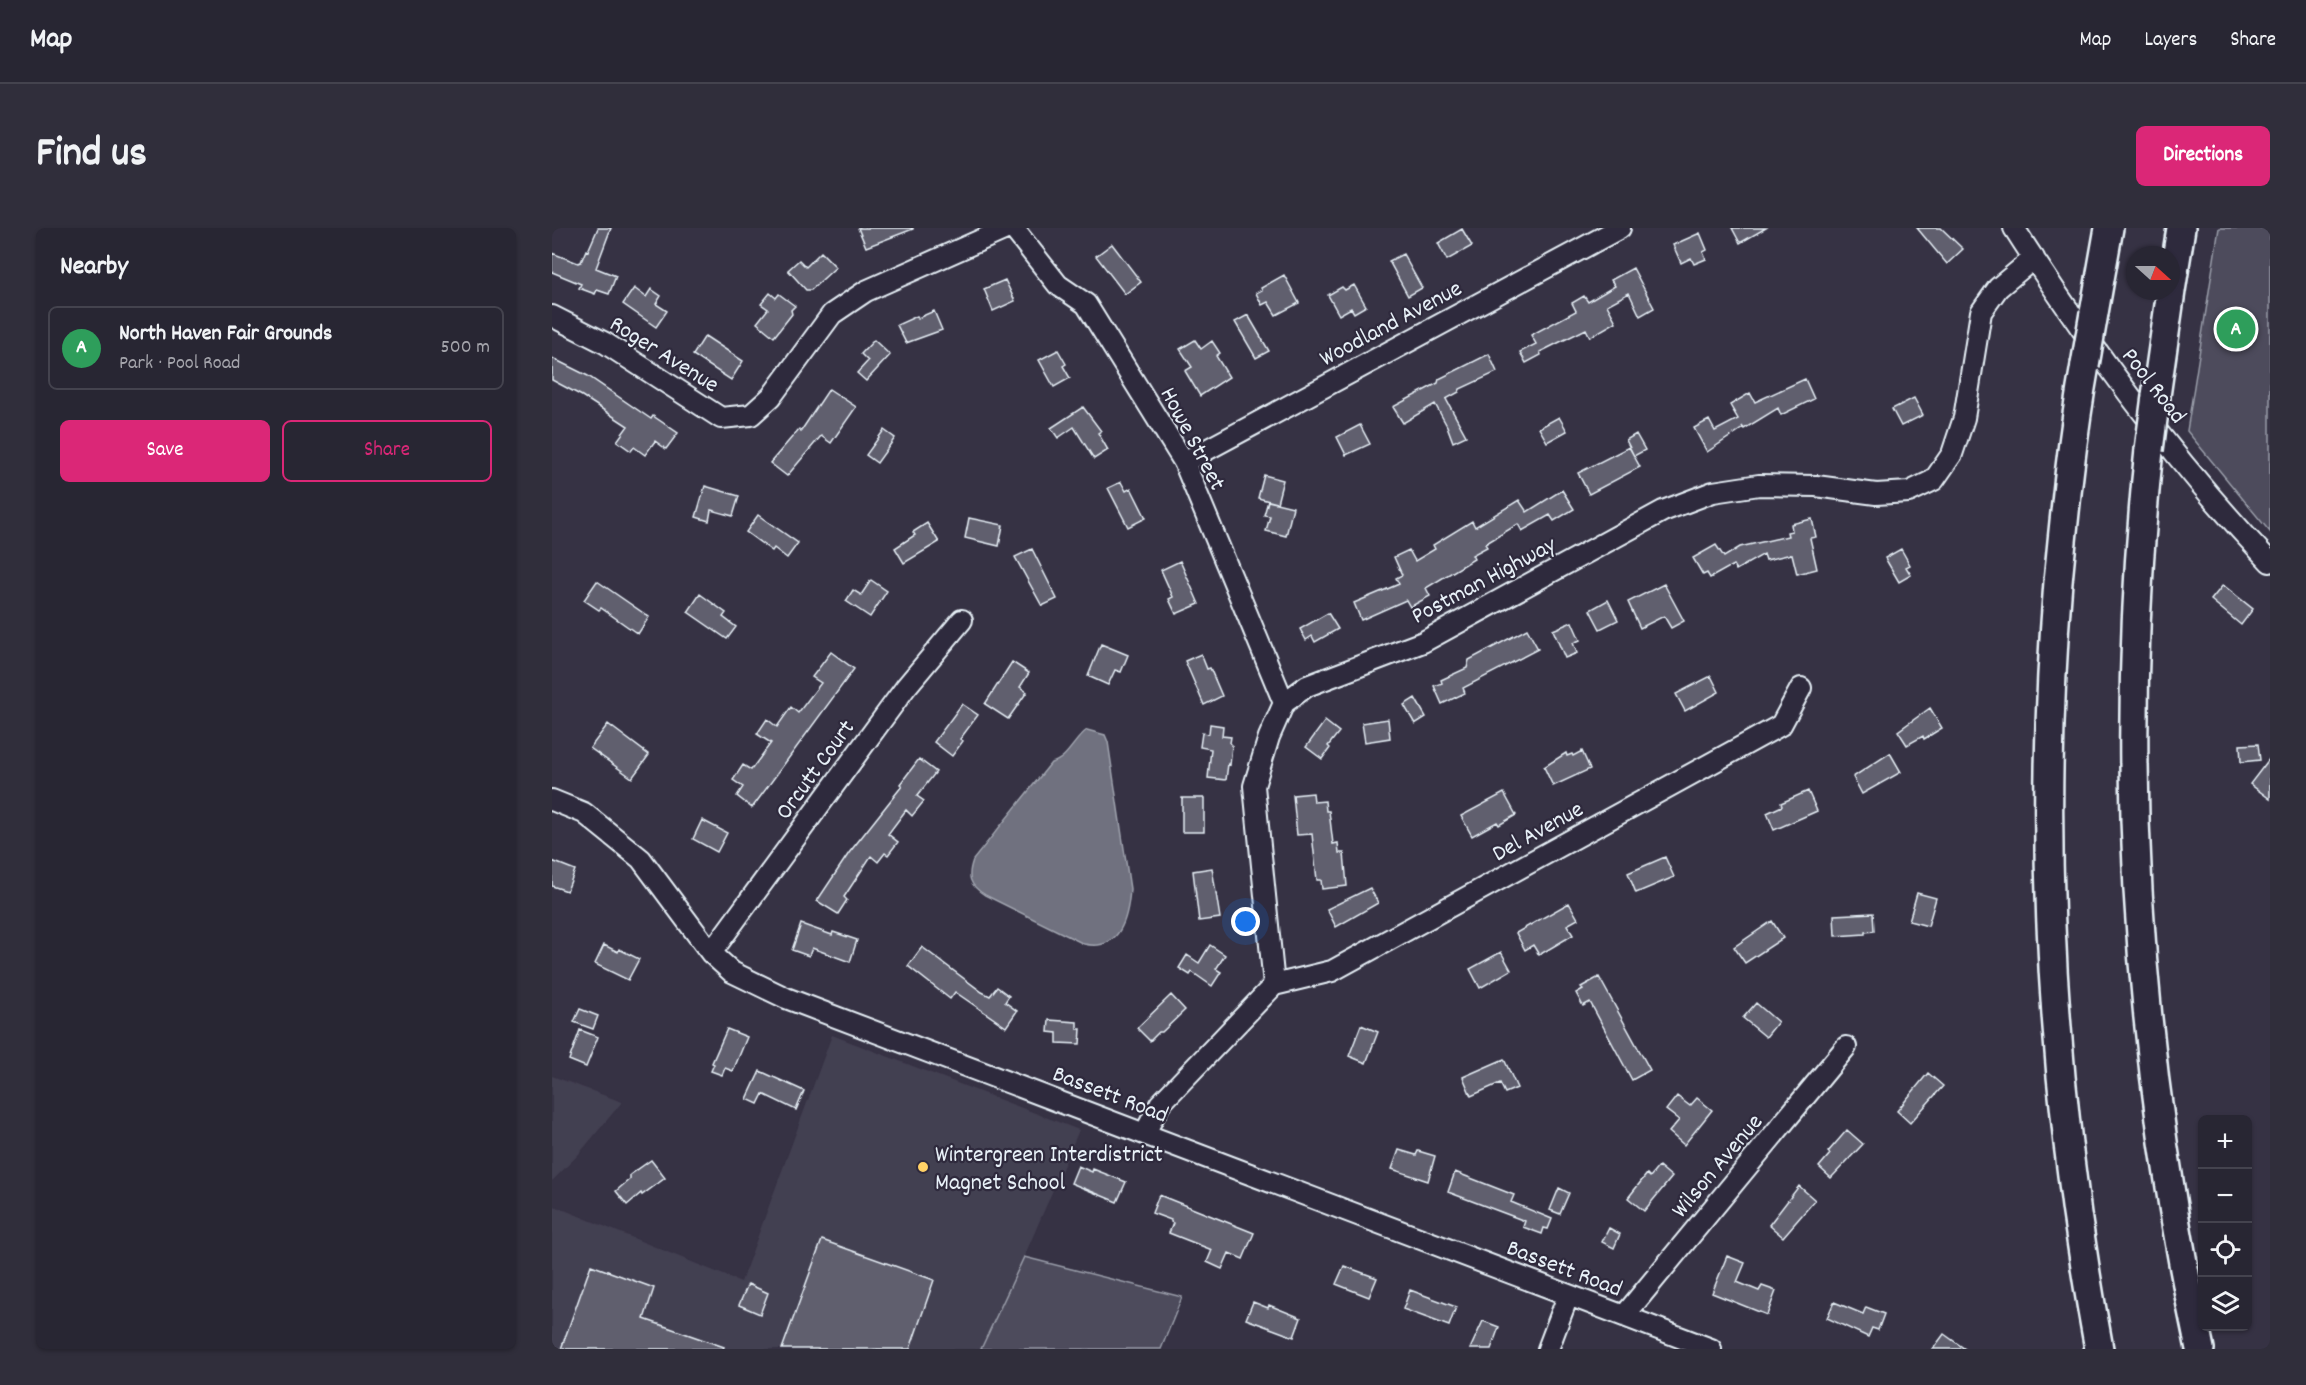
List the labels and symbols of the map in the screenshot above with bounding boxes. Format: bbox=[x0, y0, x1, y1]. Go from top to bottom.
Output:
north arrow bbox=[2126, 246, 2180, 300]
street label: Woodland Avenue bbox=[1314, 273, 1469, 376]
pin: A bbox=[2216, 306, 2256, 352]
street label: Roger Avenue bbox=[602, 308, 725, 403]
street label: Pool Road bbox=[2112, 342, 2193, 432]
street label: Howe Street bbox=[1150, 382, 1233, 497]
street label: Postman Highway bbox=[1406, 529, 1564, 634]
street label: Orcutt Court bbox=[768, 714, 865, 828]
street label: Del Avenue bbox=[1487, 794, 1590, 872]
your location bbox=[1231, 907, 1260, 936]
street label: Bassett Road bbox=[1047, 1058, 1173, 1133]
street label: Wilson Avenue bbox=[1664, 1107, 1772, 1226]
place label: Wintergreen Interdistrict Magnet School bbox=[935, 1139, 1163, 1201]
marker: Wintergreen Interdistrict Magnet School bbox=[916, 1160, 930, 1174]
street label: Bassett Road bbox=[1501, 1232, 1627, 1307]

